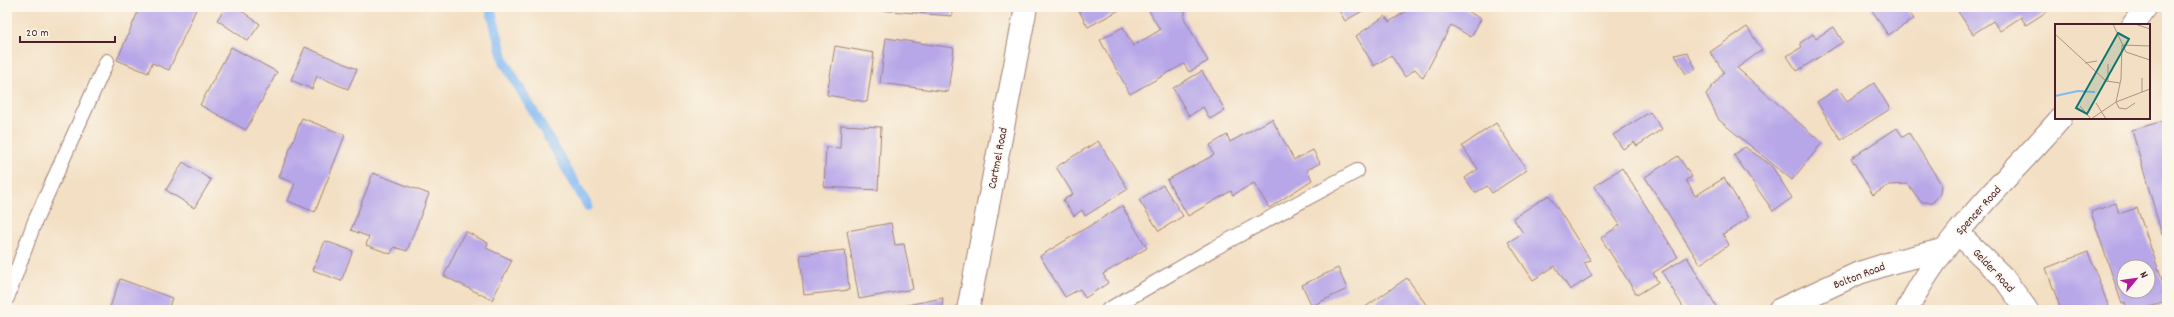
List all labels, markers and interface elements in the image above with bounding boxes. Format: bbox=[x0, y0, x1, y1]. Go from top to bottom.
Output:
scale bar bbox=[20, 18, 115, 44]
inset map bbox=[2055, 24, 2150, 119]
text: 20 m bbox=[26, 25, 49, 42]
street label: Cartmel Road bbox=[984, 126, 1013, 190]
street label: Spencer Road bbox=[1952, 182, 2006, 240]
street label: Gelder Road bbox=[1968, 245, 2018, 297]
street label: Bolton Road bbox=[1831, 259, 1888, 294]
north arrow bbox=[2116, 259, 2156, 299]
text: N bbox=[2135, 269, 2152, 282]

